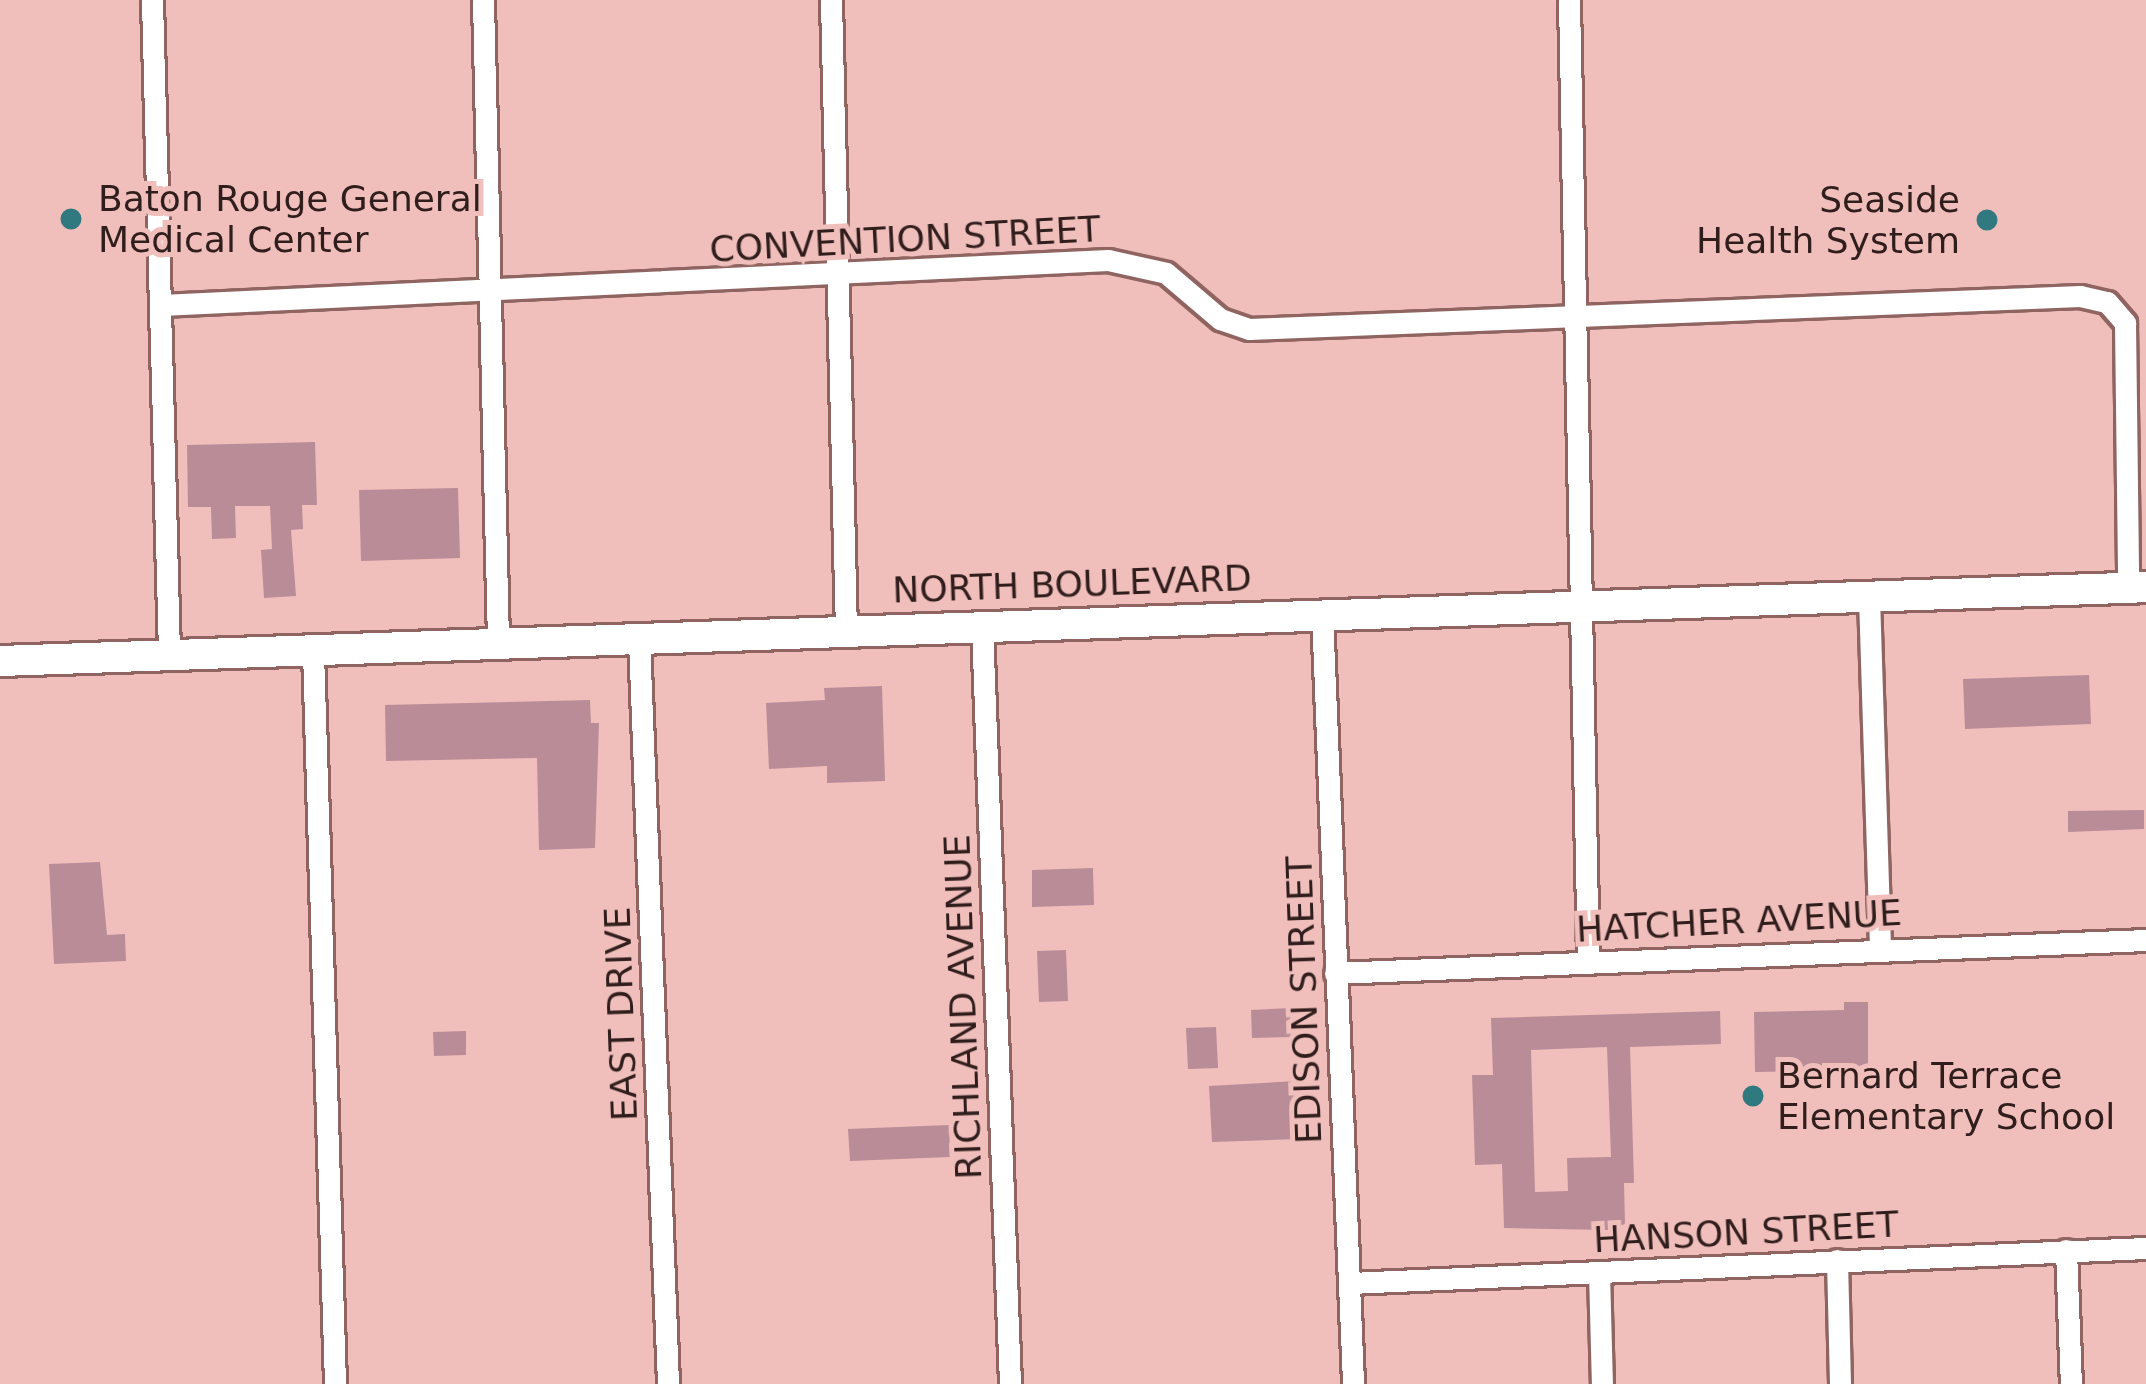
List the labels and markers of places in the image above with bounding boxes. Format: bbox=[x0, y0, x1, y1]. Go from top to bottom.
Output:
place label: Baton Rouge General Medical Center bbox=[98, 176, 482, 261]
place label: Seaside Health System bbox=[1696, 177, 1960, 262]
marker: Baton Rouge General Medical Center bbox=[55, 203, 87, 235]
marker: Seaside Health System bbox=[1971, 204, 2003, 236]
place label: Bernard Terrace Elementary School bbox=[1777, 1053, 2115, 1138]
marker: Bernard Terrace Elementary School bbox=[1740, 1083, 1766, 1109]

